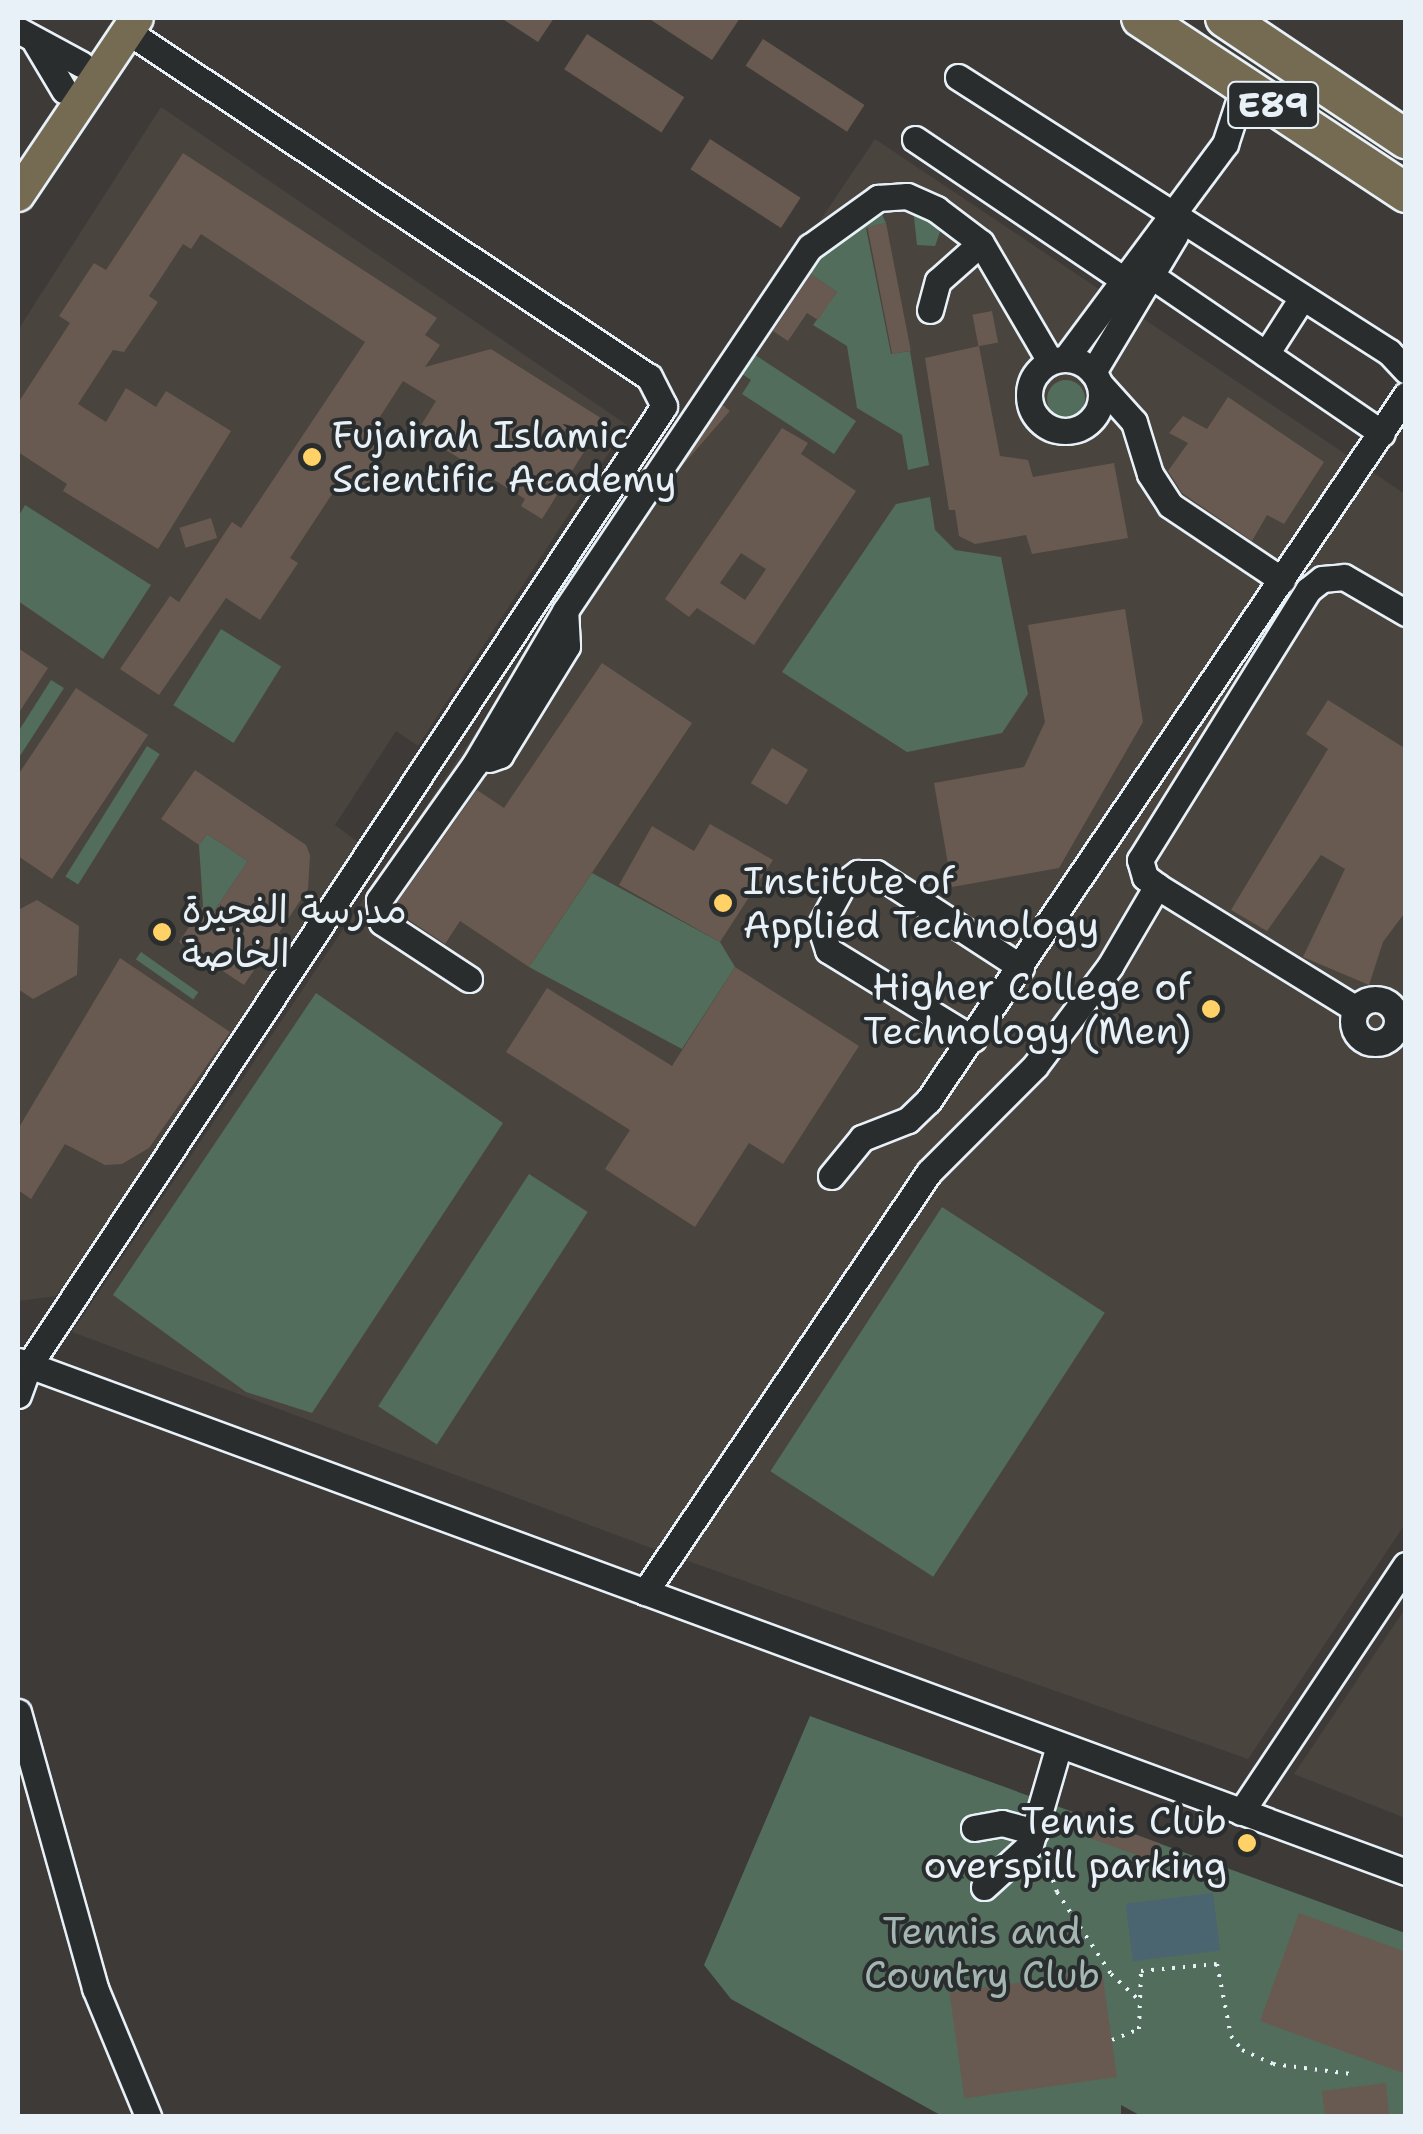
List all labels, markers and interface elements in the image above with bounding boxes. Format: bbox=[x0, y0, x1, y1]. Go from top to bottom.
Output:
road number: E89 bbox=[1226, 75, 1320, 135]
place label: Fujairah Islamic Scientific Academy bbox=[332, 412, 677, 502]
marker: Fujairah Islamic Scientific Academy bbox=[301, 446, 323, 468]
place label: Institute of Applied Technology bbox=[743, 858, 1099, 948]
place label: مدرسة الفجيرة الخاصة bbox=[182, 887, 407, 976]
marker: Institute of Applied Technology bbox=[712, 892, 734, 914]
marker: مدرسة الفجيرة الخاصة bbox=[151, 921, 173, 943]
place label: Higher College of Technology (Men) bbox=[863, 964, 1191, 1054]
marker: Higher College of Technology (Men) bbox=[1200, 998, 1222, 1020]
place label: Tennis Club overspill parking bbox=[924, 1798, 1227, 1888]
marker: Tennis Club overspill parking bbox=[1236, 1832, 1258, 1854]
park label: Tennis and Country Club bbox=[864, 1908, 1100, 1998]

